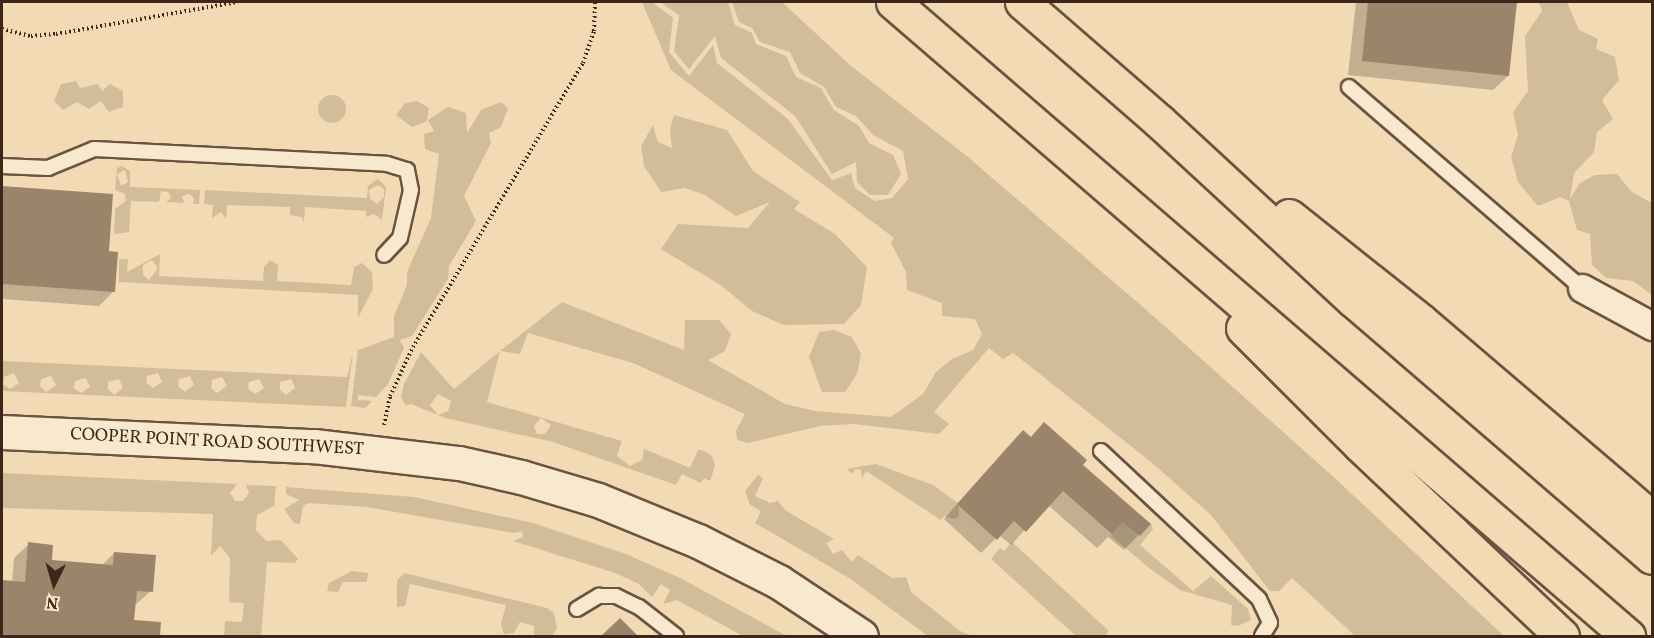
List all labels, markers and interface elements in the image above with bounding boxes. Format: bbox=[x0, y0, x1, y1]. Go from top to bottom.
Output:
street label: COOPER POINT ROAD SOUTHWEST bbox=[69, 425, 365, 461]
north arrow bbox=[24, 554, 84, 614]
text: N bbox=[46, 590, 59, 613]

